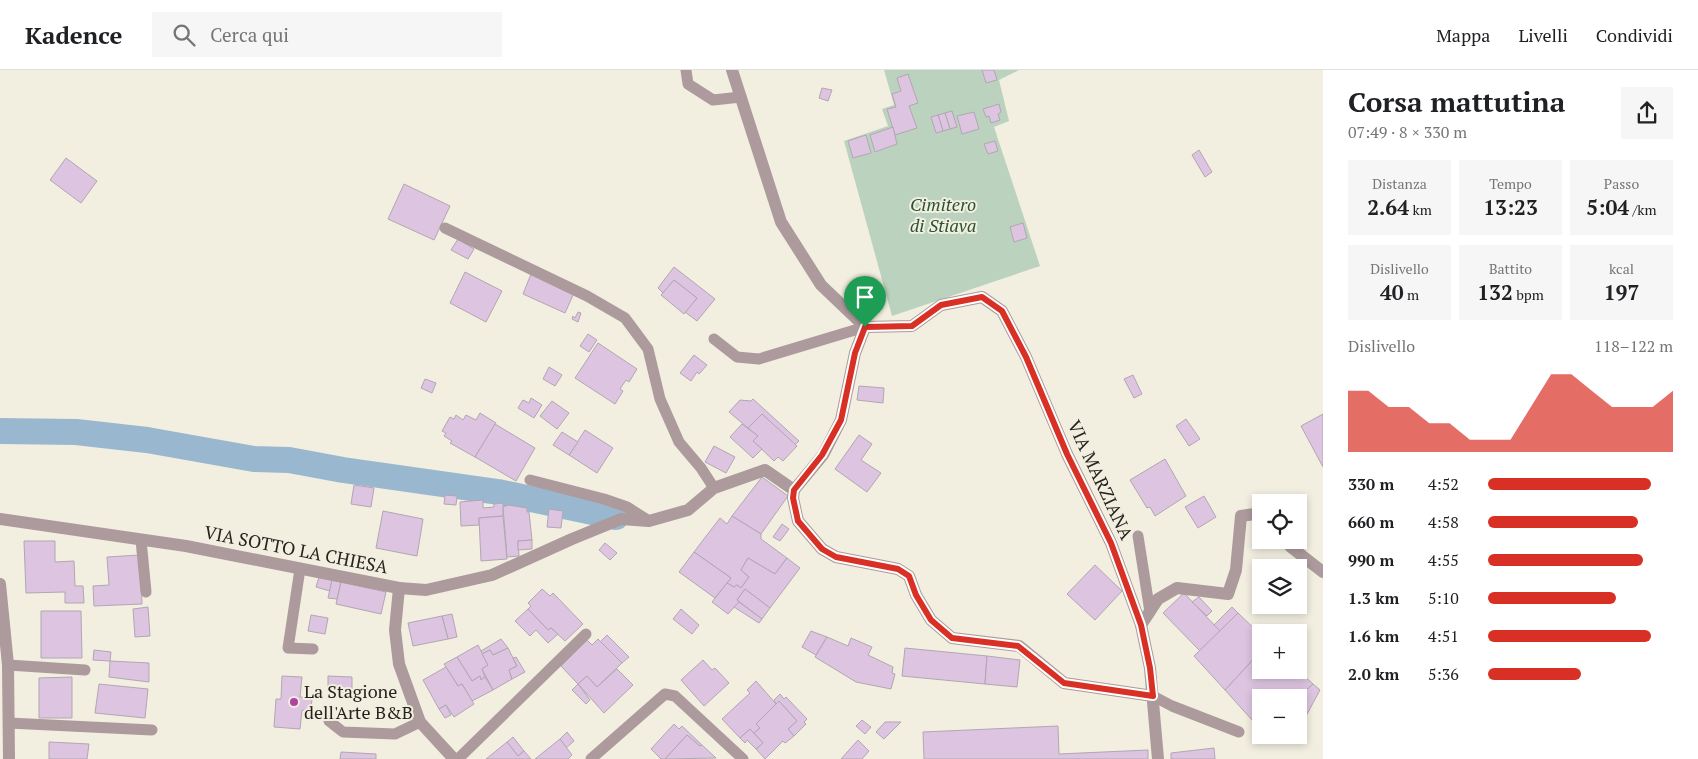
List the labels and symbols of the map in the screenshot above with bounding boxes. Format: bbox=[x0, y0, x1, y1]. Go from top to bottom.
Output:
park label: Cimitero di Stiava bbox=[910, 192, 976, 237]
pin bbox=[844, 276, 886, 327]
street label: VIA MARZIANA bbox=[1063, 416, 1139, 544]
street label: VIA SOTTO LA CHIESA bbox=[202, 519, 391, 579]
place label: La Stagione dell'Arte B&B bbox=[304, 679, 413, 724]
marker: La Stagione dell'Arte B&B bbox=[288, 696, 300, 708]

